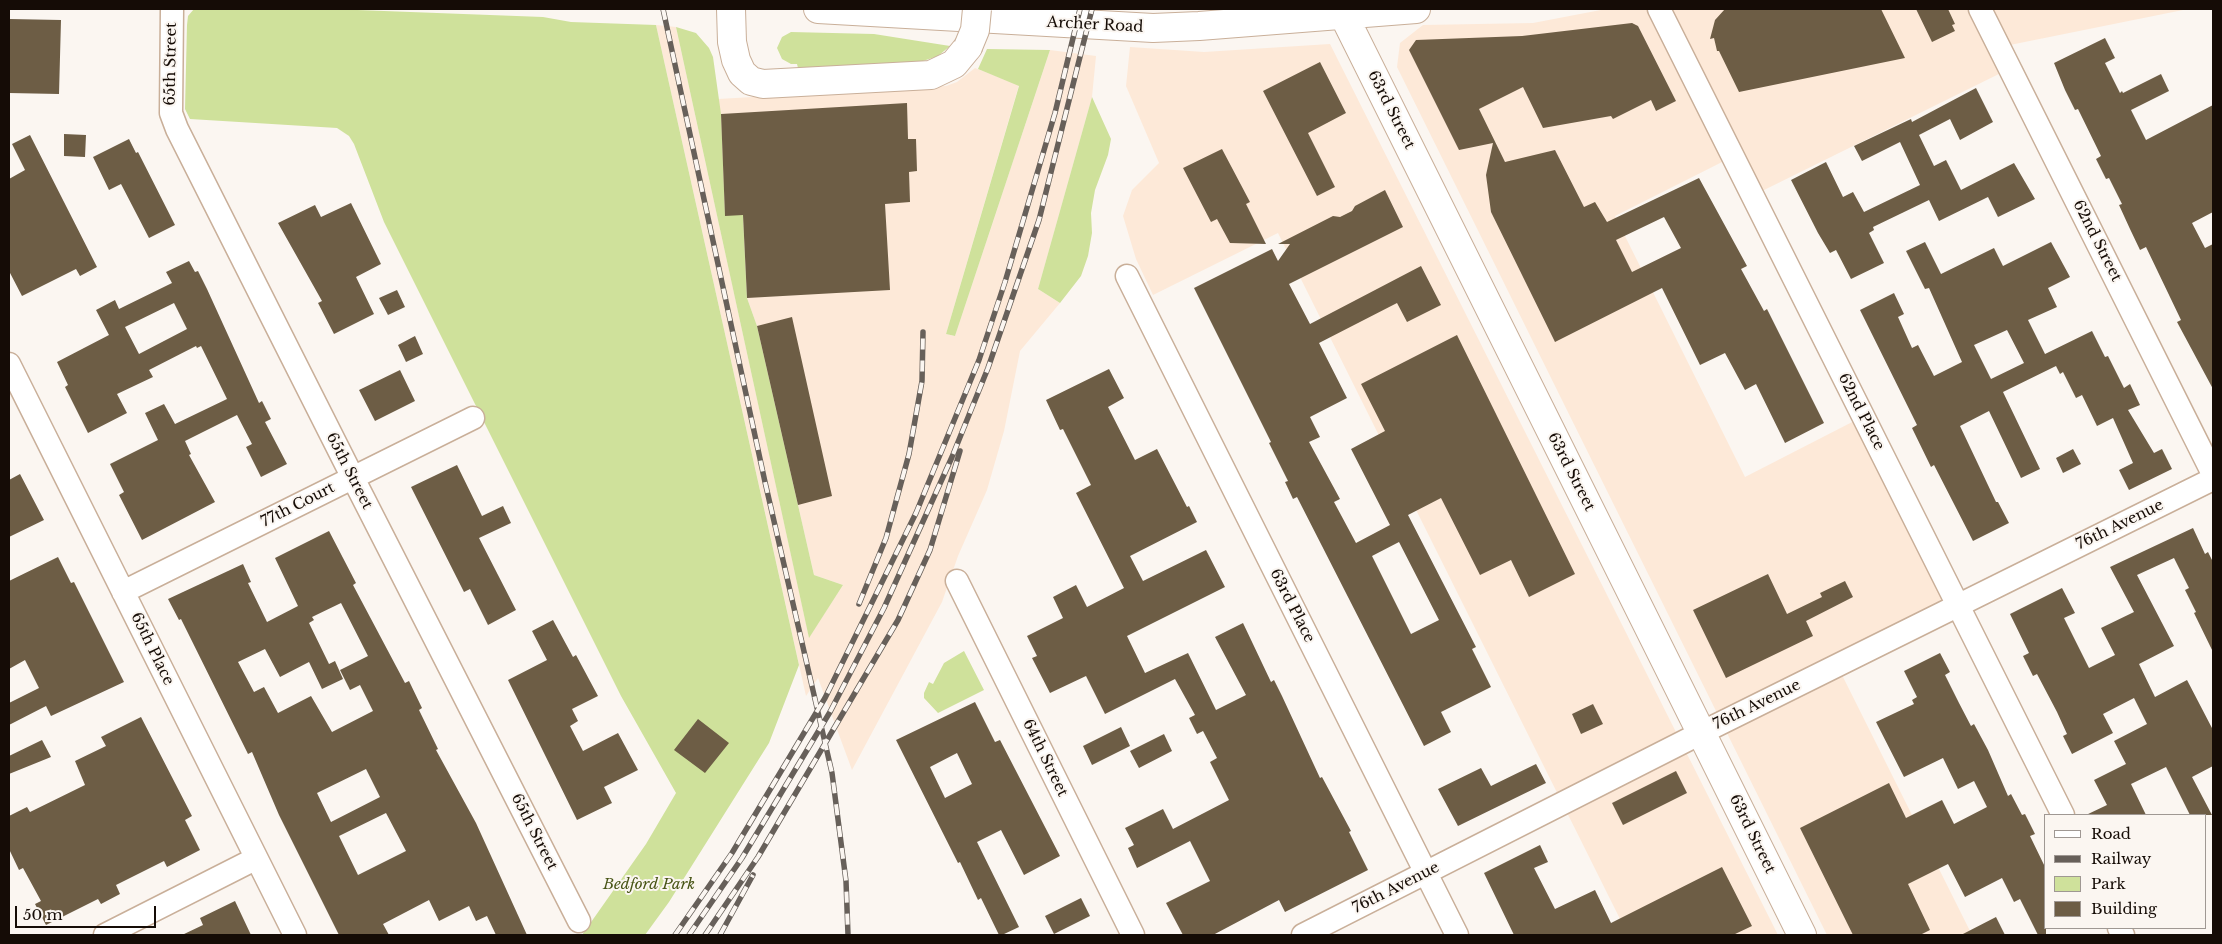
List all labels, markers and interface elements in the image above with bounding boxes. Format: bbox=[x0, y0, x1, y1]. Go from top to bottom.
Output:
street label: Archer Road bbox=[1046, 13, 1144, 37]
street label: 65th Street bbox=[161, 22, 181, 106]
street label: 63rd Street bbox=[1364, 68, 1418, 152]
street label: 62nd Street bbox=[2069, 197, 2125, 285]
street label: 62nd Place bbox=[1834, 371, 1888, 453]
street label: 65th Street bbox=[322, 430, 376, 512]
street label: 63rd Street bbox=[1544, 430, 1598, 514]
street label: 77th Court bbox=[258, 479, 338, 531]
street label: 76th Avenue bbox=[2074, 496, 2166, 554]
street label: 63rd Place bbox=[1266, 566, 1318, 646]
street label: 65th Place bbox=[127, 610, 177, 688]
street label: 76th Avenue bbox=[1711, 676, 1803, 734]
street label: 64th Street bbox=[1019, 716, 1071, 800]
street label: 65th Street bbox=[507, 791, 561, 873]
street label: 63rd Street bbox=[1725, 792, 1779, 876]
legend bbox=[2044, 814, 2207, 929]
text: Road bbox=[2091, 824, 2131, 843]
text: Railway bbox=[2091, 849, 2151, 868]
street label: 76th Avenue bbox=[1350, 859, 1442, 917]
text: Park bbox=[2091, 874, 2126, 893]
park label: Bedford Park bbox=[603, 876, 695, 894]
scale bar bbox=[18, 896, 159, 928]
text: Building bbox=[2091, 899, 2157, 918]
text: 50 m bbox=[23, 905, 63, 924]

